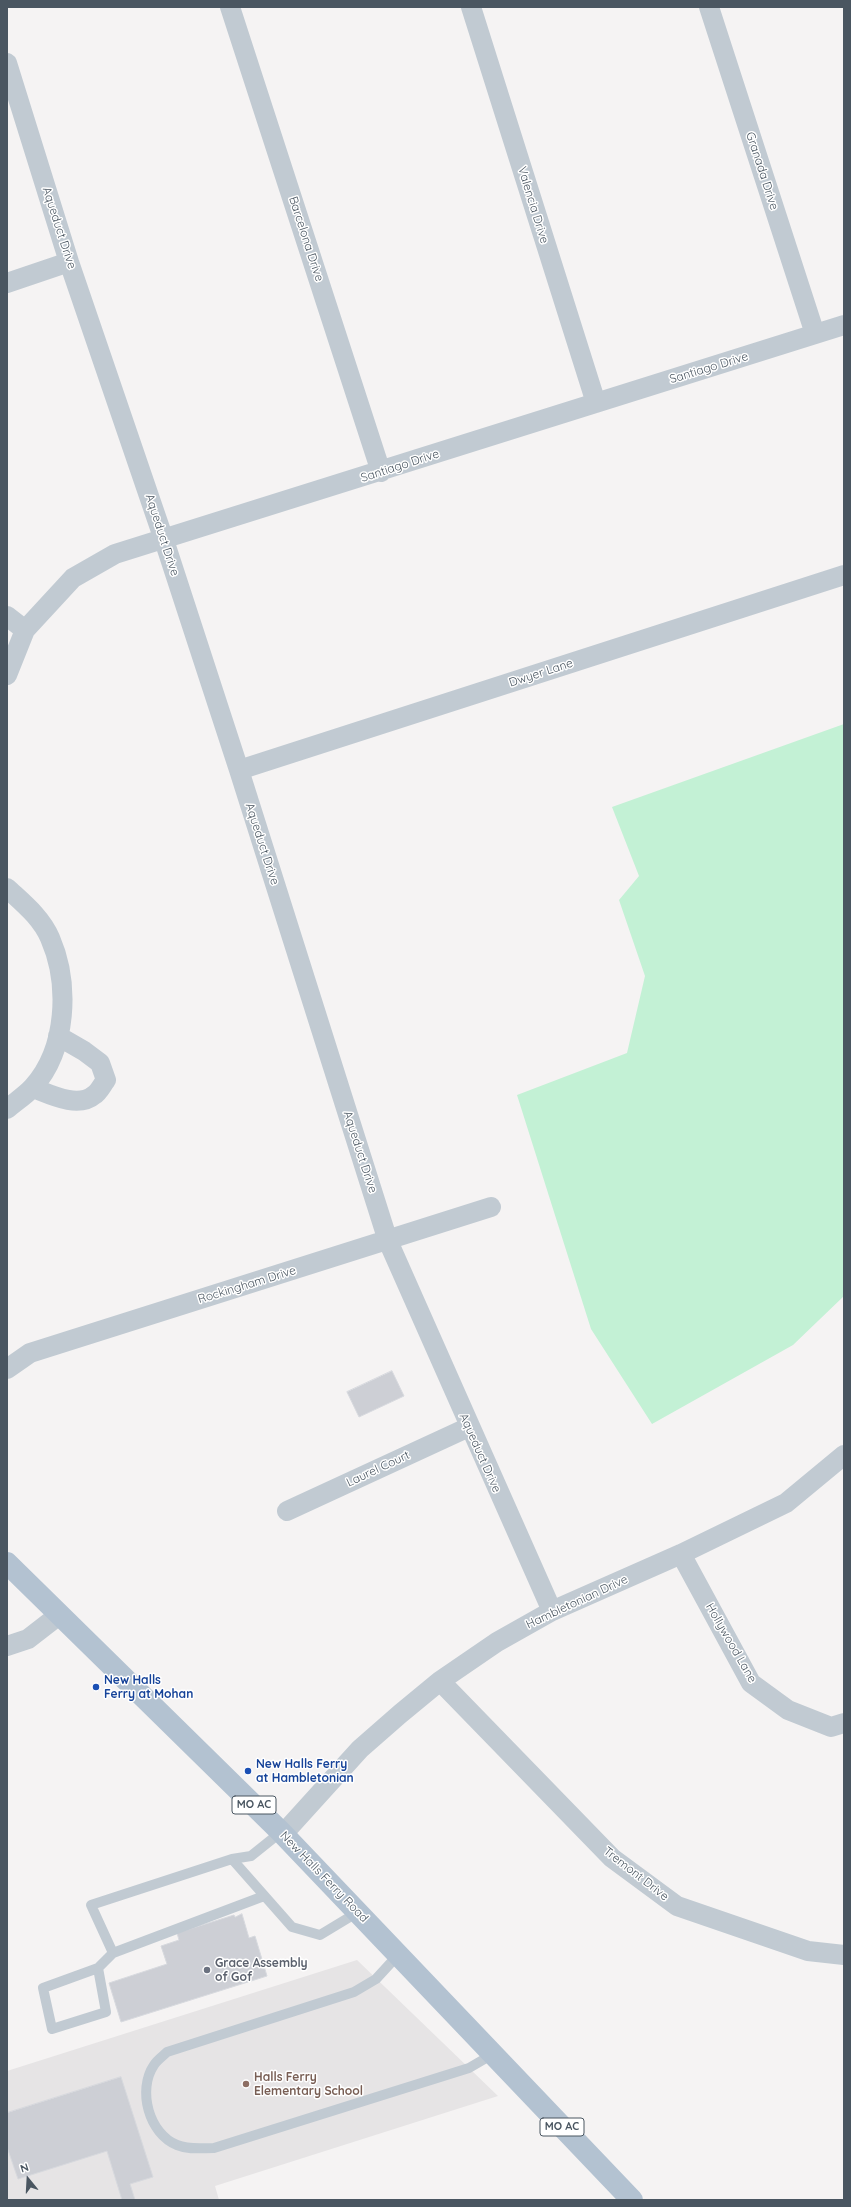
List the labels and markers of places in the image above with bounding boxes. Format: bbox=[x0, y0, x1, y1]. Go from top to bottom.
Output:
place label: New Halls Ferry at Mohan bbox=[104, 1673, 193, 1701]
marker: New Halls Ferry at Mohan bbox=[91, 1682, 101, 1692]
place label: New Halls Ferry at Hambletonian bbox=[256, 1757, 354, 1785]
marker: New Halls Ferry at Hambletonian bbox=[243, 1766, 253, 1776]
place label: Grace Assembly of Gof bbox=[215, 1956, 308, 1984]
marker: Grace Assembly of Gof bbox=[202, 1965, 212, 1975]
place label: Halls Ferry Elementary School bbox=[254, 2070, 363, 2098]
marker: Halls Ferry Elementary School bbox=[241, 2079, 251, 2089]

